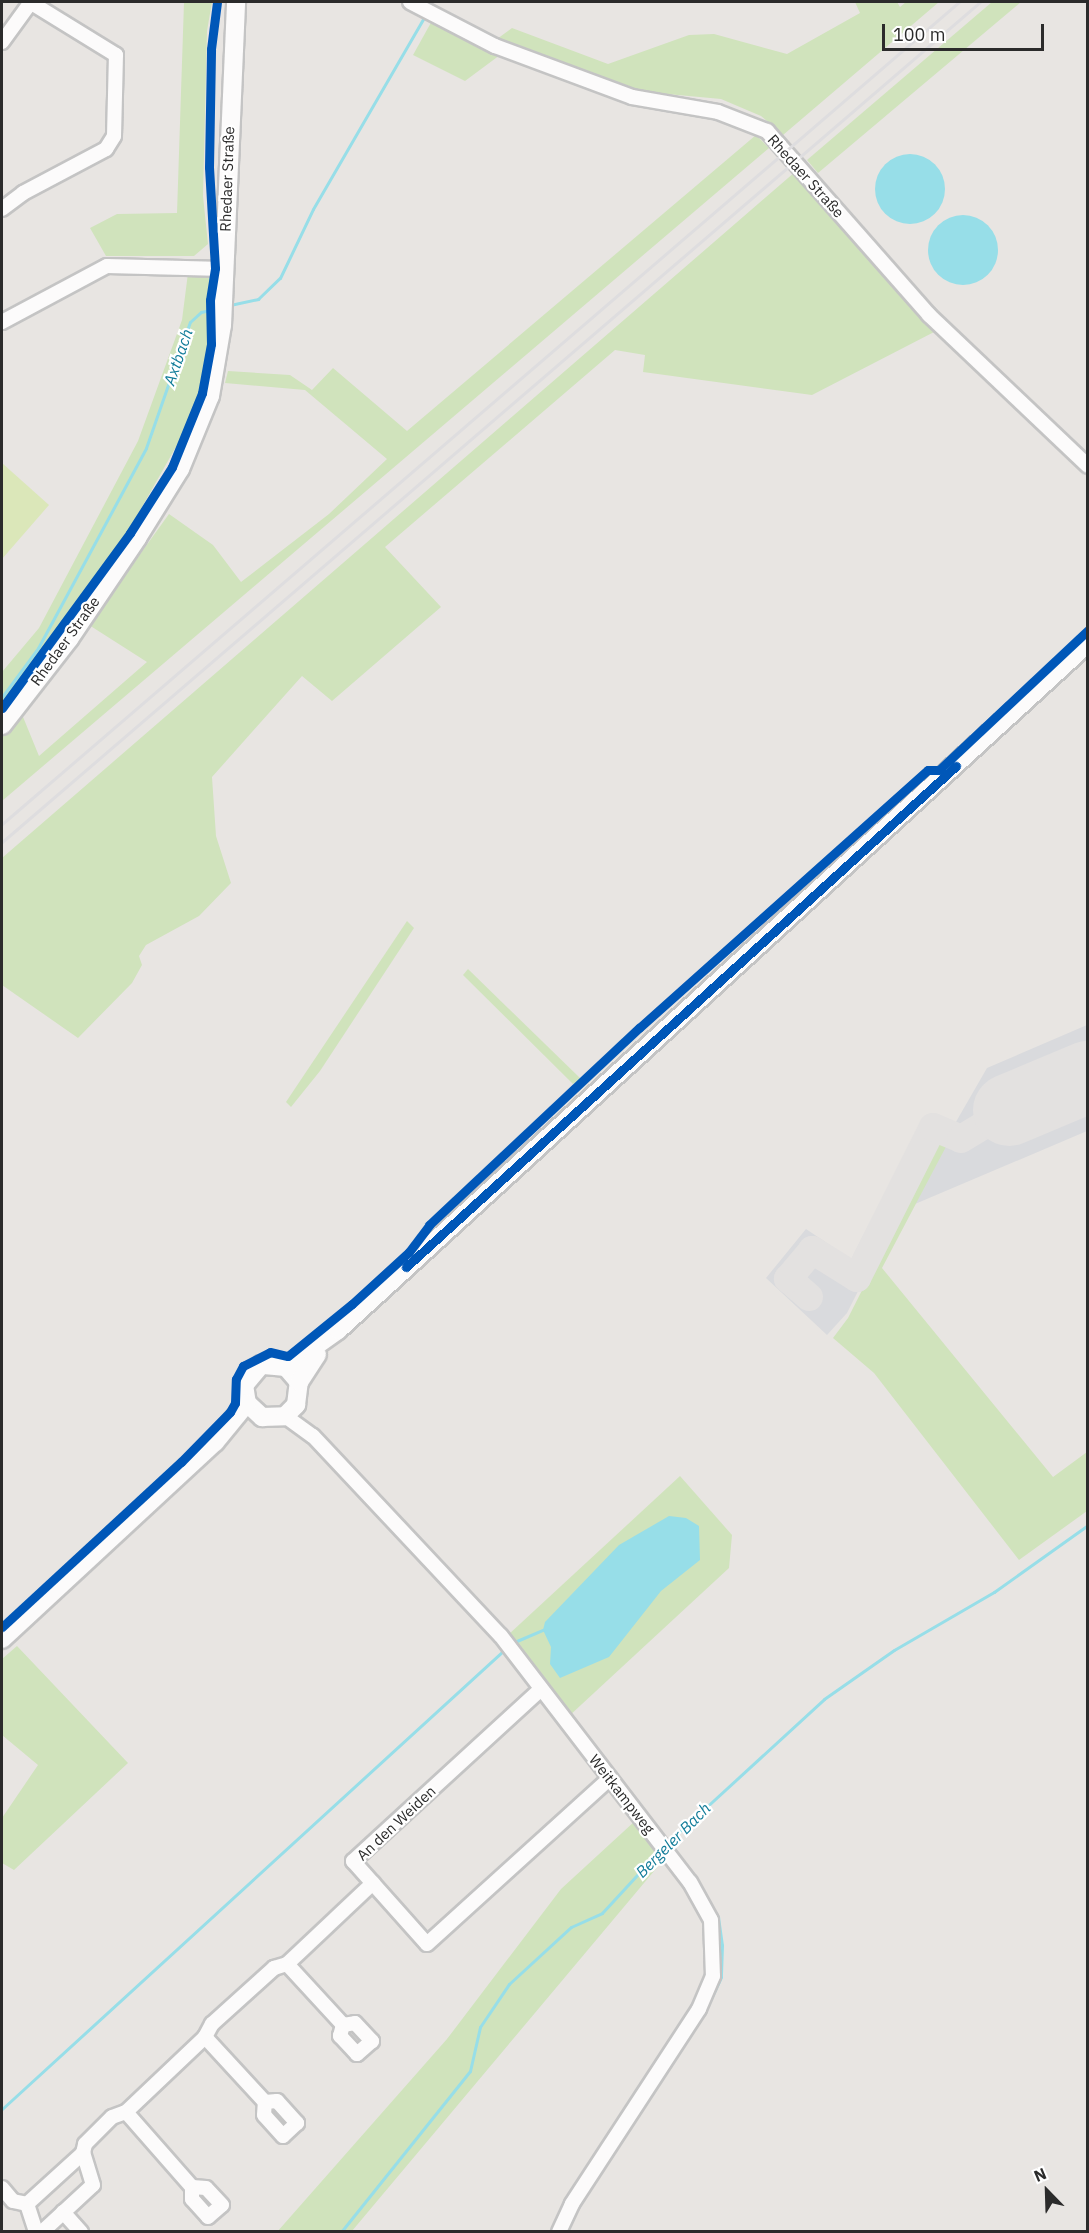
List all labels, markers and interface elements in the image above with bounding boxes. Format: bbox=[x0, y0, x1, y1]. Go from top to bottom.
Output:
scale bar bbox=[885, 12, 1047, 50]
text: 100 m bbox=[893, 23, 945, 46]
street label: Rhedaer Straße bbox=[216, 126, 238, 232]
street label: Rhedaer Straße bbox=[764, 131, 848, 221]
water label: Axtbach bbox=[159, 326, 197, 388]
street label: Rhedaer Straße bbox=[27, 593, 103, 689]
street label: Weitkampweg bbox=[585, 1751, 659, 1837]
street label: An den Weiden bbox=[353, 1782, 439, 1864]
water label: Bergeler Bach bbox=[632, 1799, 714, 1881]
north arrow bbox=[1017, 2161, 1077, 2221]
text: N bbox=[1031, 2163, 1049, 2186]

